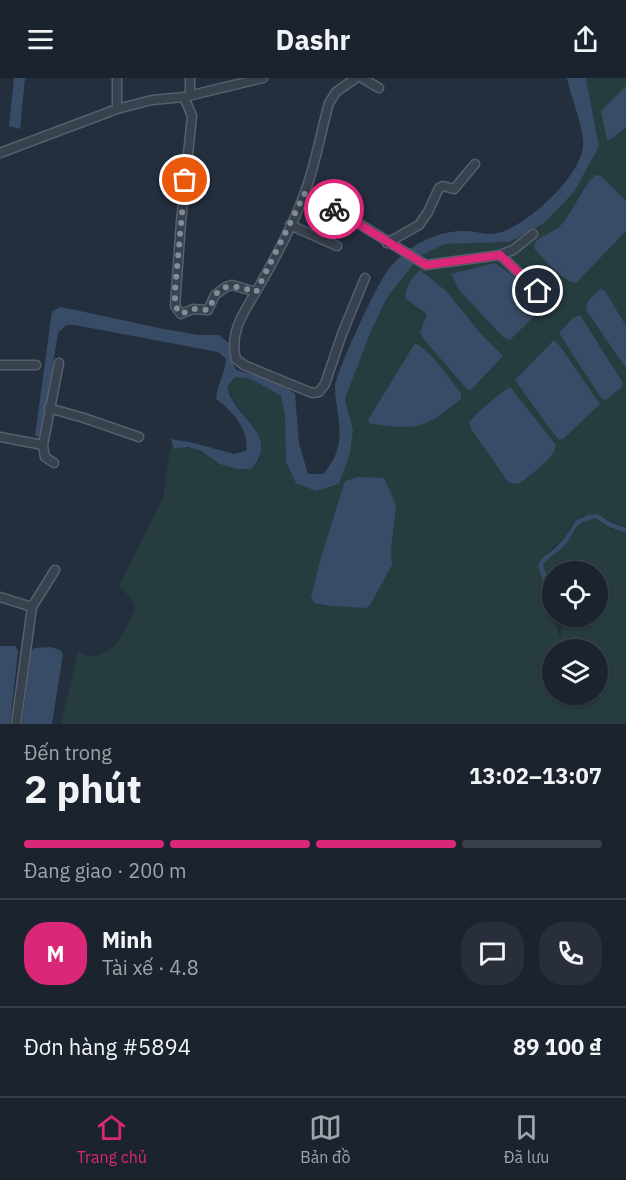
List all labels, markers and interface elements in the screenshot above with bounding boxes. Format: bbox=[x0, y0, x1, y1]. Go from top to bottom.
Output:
text: Dashr bbox=[276, 22, 350, 57]
icon: menu bbox=[24, 23, 57, 56]
icon: share bbox=[569, 23, 602, 56]
pin bbox=[159, 154, 210, 205]
icon: bag bbox=[168, 163, 201, 196]
courier bbox=[304, 179, 364, 239]
icon: bike bbox=[318, 193, 351, 226]
pin bbox=[512, 265, 563, 316]
icon: home bbox=[521, 274, 554, 307]
map controls bbox=[542, 561, 608, 705]
button: locate bbox=[542, 561, 608, 627]
button: layers bbox=[542, 639, 608, 705]
text: Đến trong bbox=[24, 739, 112, 766]
text: 13:02–13:07 bbox=[469, 761, 602, 790]
text: 2 phút bbox=[24, 763, 142, 814]
text: Đang giao · 200 m bbox=[24, 857, 186, 884]
button: chat bbox=[461, 922, 524, 985]
button: phone bbox=[539, 922, 602, 985]
text: Minh bbox=[102, 925, 153, 954]
text: M bbox=[46, 939, 65, 968]
text: Tài xế · 4.8 bbox=[102, 954, 199, 981]
text: Đơn hàng #5894 bbox=[24, 1032, 191, 1061]
text: 89 100 ₫ bbox=[513, 1032, 602, 1061]
tab: Trang chủ bbox=[77, 1111, 147, 1167]
tab: Bản đồ bbox=[300, 1111, 350, 1167]
tab: Đã lưu bbox=[504, 1111, 549, 1167]

